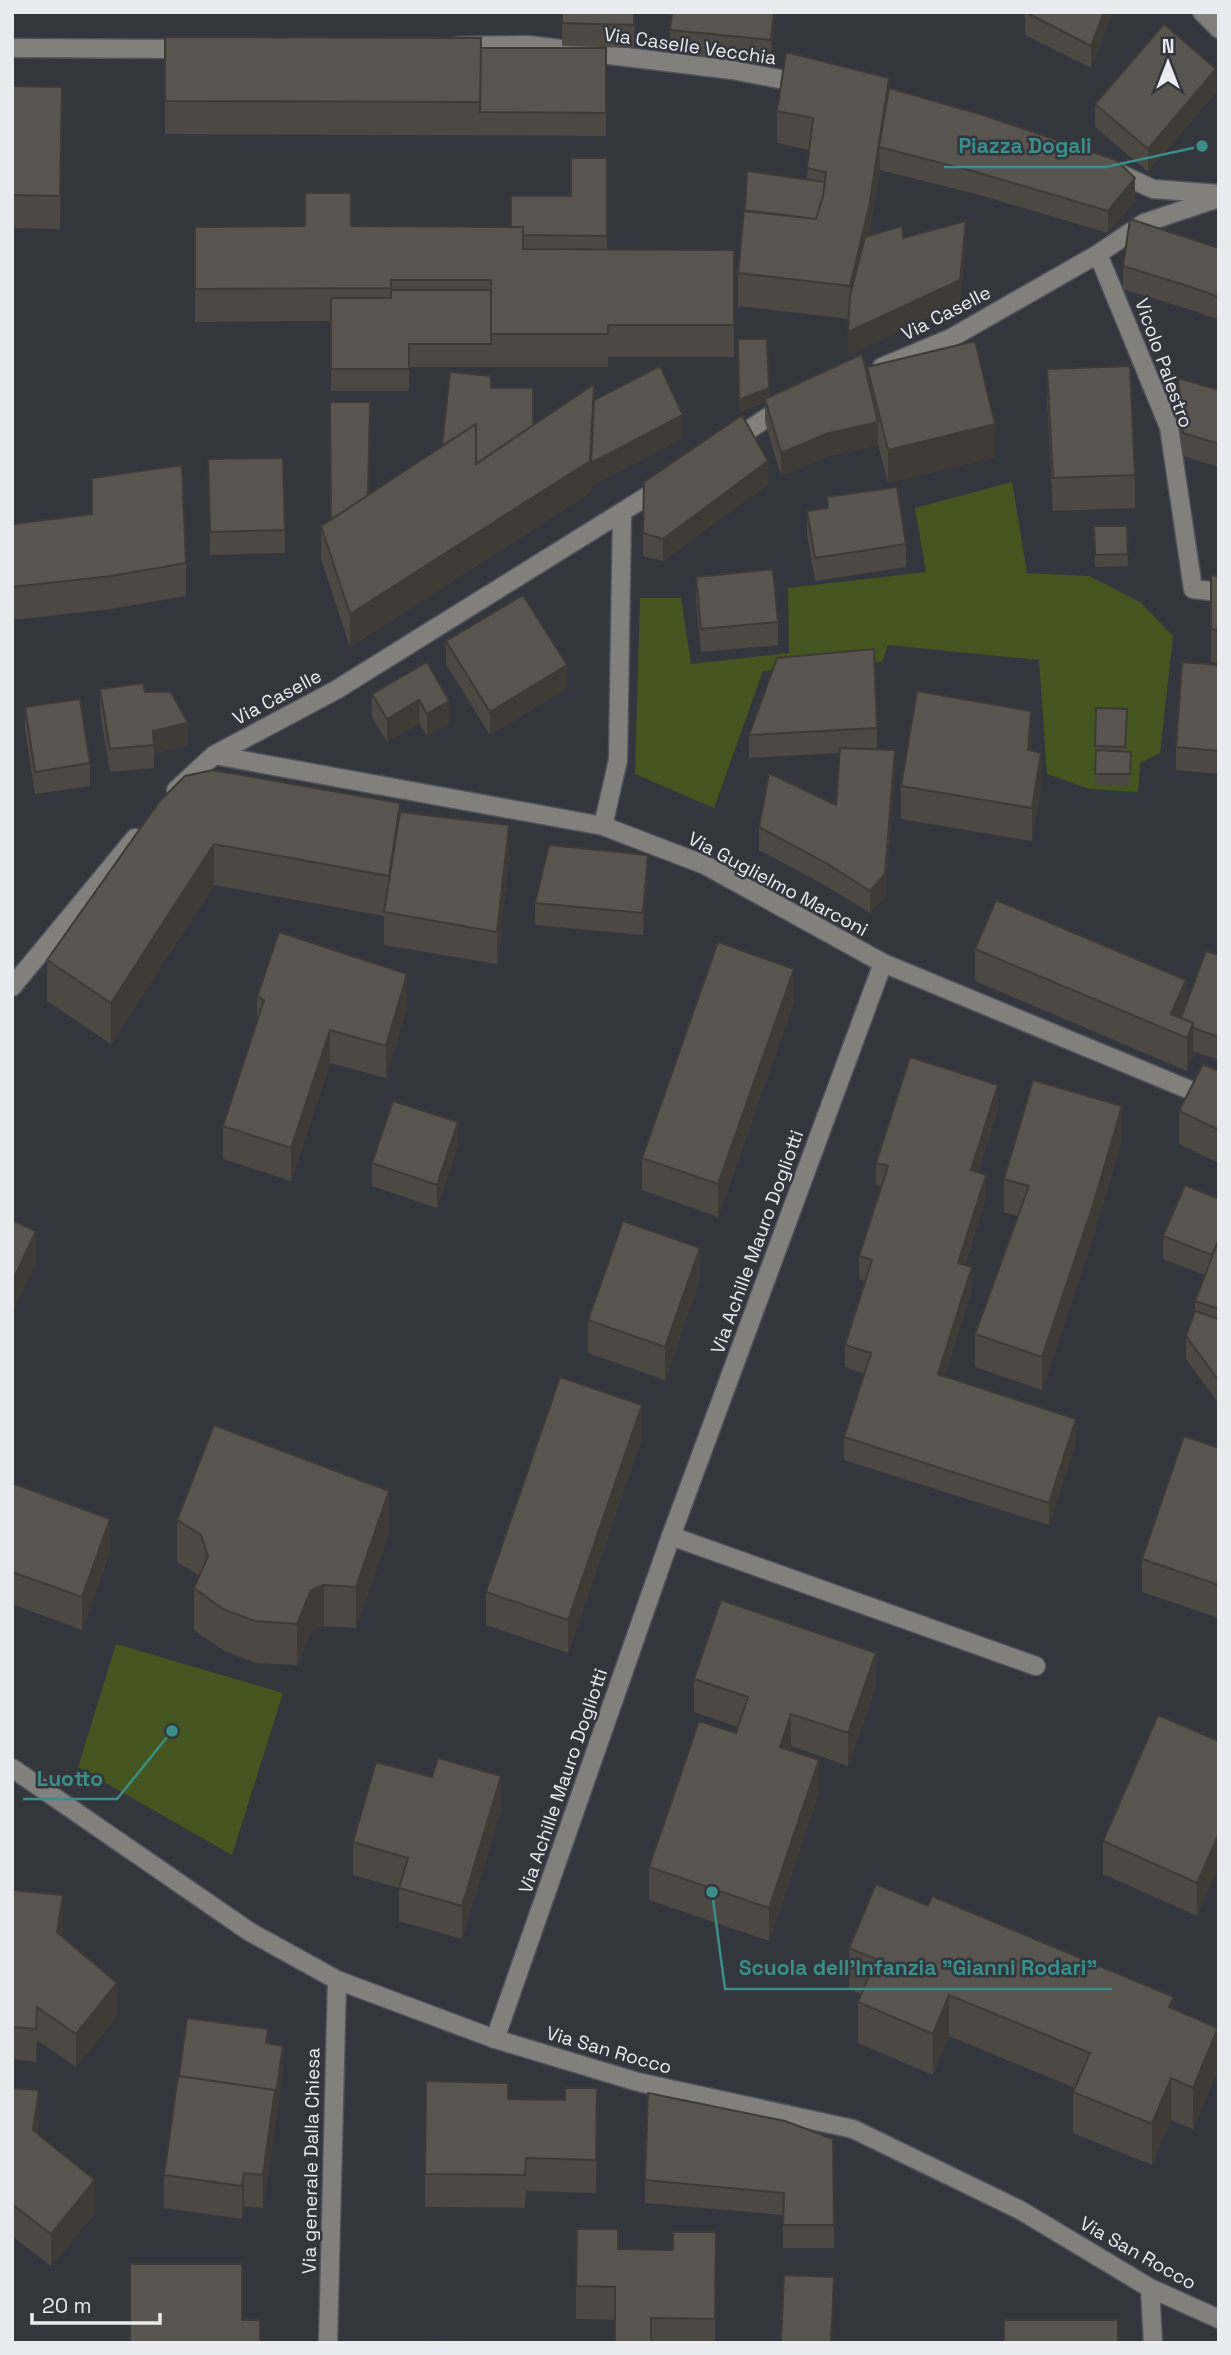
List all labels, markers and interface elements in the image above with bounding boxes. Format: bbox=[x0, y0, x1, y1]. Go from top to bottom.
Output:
street label: Via Caselle Vecchia bbox=[602, 22, 778, 70]
north arrow bbox=[1133, 28, 1203, 98]
text: N bbox=[1162, 34, 1174, 59]
callout: Piazza Dogali bbox=[944, 125, 1106, 167]
text: Piazza Dogali bbox=[958, 132, 1092, 159]
street label: Via Caselle bbox=[897, 280, 995, 346]
street label: Vicolo Palestro bbox=[1129, 295, 1199, 431]
street label: Via Caselle bbox=[228, 663, 326, 731]
street label: Via Guglielmo Marconi bbox=[684, 826, 872, 942]
street label: Via Achille Mauro Dogliotti bbox=[705, 1127, 809, 1357]
street label: Via Achille Mauro Dogliotti bbox=[513, 1665, 613, 1897]
callout: Luotto bbox=[23, 1757, 117, 1799]
text: Luotto bbox=[37, 1765, 103, 1792]
callout: Scuola dell'Infanzia "Gianni Rodari" bbox=[725, 1947, 1112, 1989]
text: Scuola dell'Infanzia "Gianni Rodari" bbox=[739, 1954, 1097, 1981]
street label: Via San Rocco bbox=[543, 2020, 675, 2080]
street label: Via generale Dalla Chiesa bbox=[297, 2048, 325, 2274]
street label: Via San Rocco bbox=[1075, 2211, 1201, 2295]
scale bar bbox=[32, 2282, 159, 2326]
text: 20 m bbox=[42, 2292, 92, 2319]

